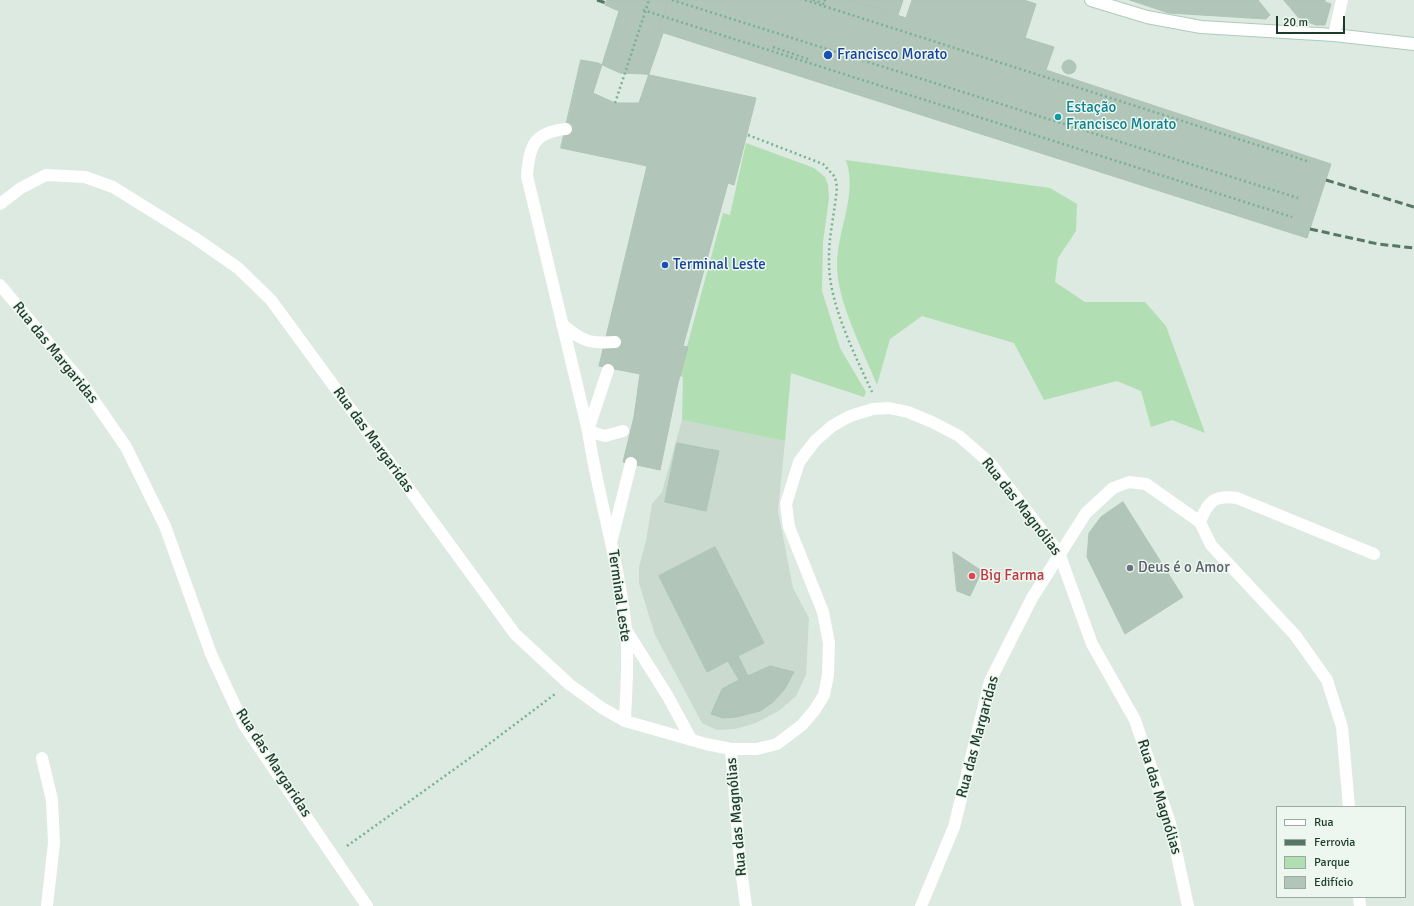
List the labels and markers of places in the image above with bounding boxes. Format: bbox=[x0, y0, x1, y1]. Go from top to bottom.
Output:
place label: Francisco Morato bbox=[837, 46, 947, 64]
marker: Francisco Morato bbox=[822, 49, 834, 61]
place label: Estação Francisco Morato bbox=[1066, 99, 1176, 134]
marker: Estação Francisco Morato bbox=[1053, 112, 1063, 122]
place label: Terminal Leste bbox=[673, 256, 766, 274]
marker: Terminal Leste bbox=[660, 260, 670, 270]
place label: Deus é o Amor bbox=[1138, 559, 1230, 577]
marker: Deus é o Amor bbox=[1125, 563, 1135, 573]
place label: Big Farma bbox=[980, 567, 1044, 585]
marker: Big Farma bbox=[967, 571, 977, 581]

